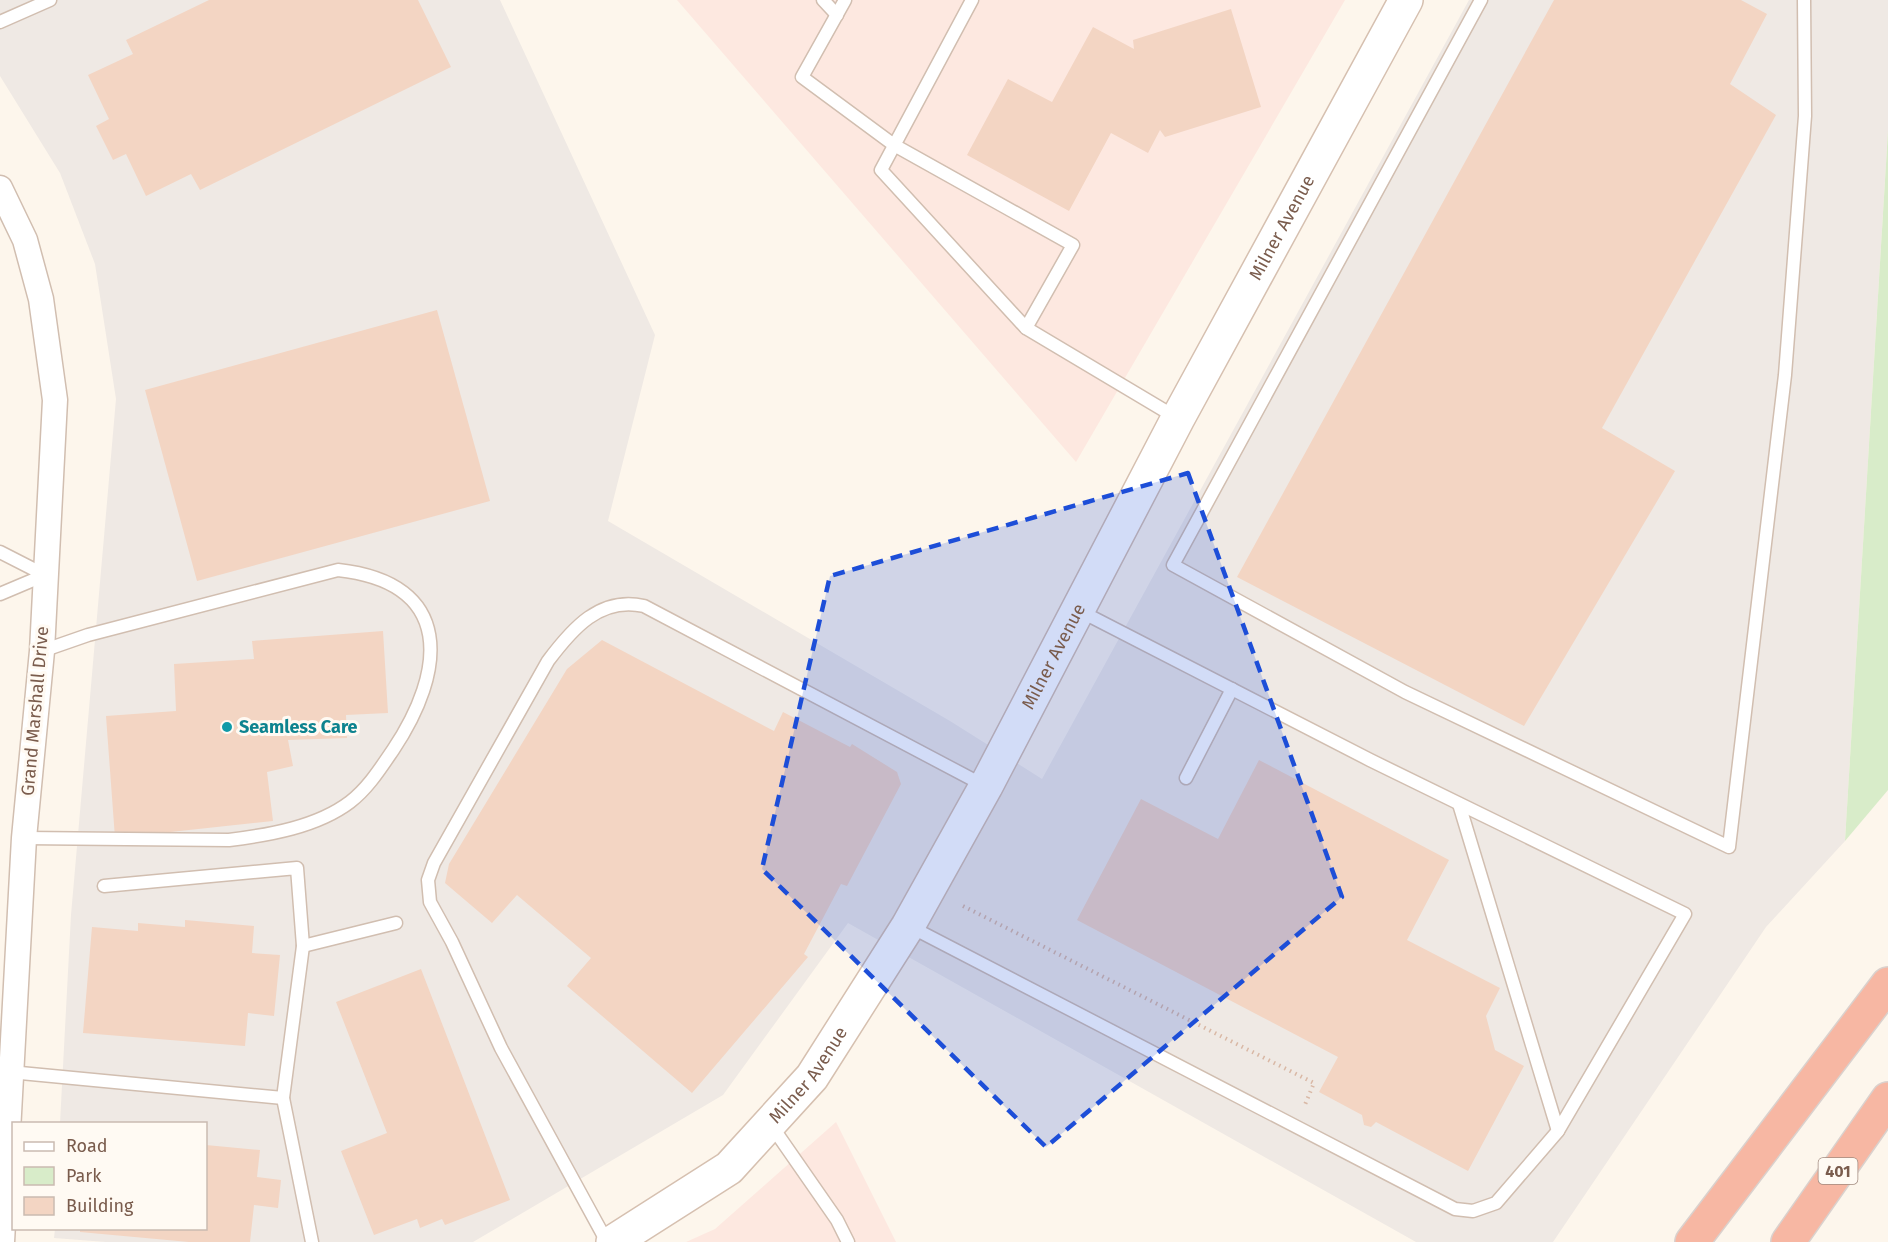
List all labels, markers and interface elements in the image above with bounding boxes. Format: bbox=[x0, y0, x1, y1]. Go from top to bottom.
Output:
street label: Milner Avenue bbox=[1244, 171, 1319, 284]
street label: Milner Avenue bbox=[1017, 600, 1090, 713]
street label: Grand Marshall Drive bbox=[17, 625, 53, 797]
place label: Seamless Care bbox=[239, 716, 358, 738]
marker: Seamless Care bbox=[220, 720, 234, 734]
street label: Milner Avenue bbox=[764, 1023, 852, 1128]
legend bbox=[12, 1122, 207, 1230]
text: Road bbox=[66, 1135, 108, 1157]
road number: 401 bbox=[1818, 1158, 1858, 1184]
text: Park bbox=[66, 1165, 102, 1187]
text: Building bbox=[66, 1195, 134, 1217]

